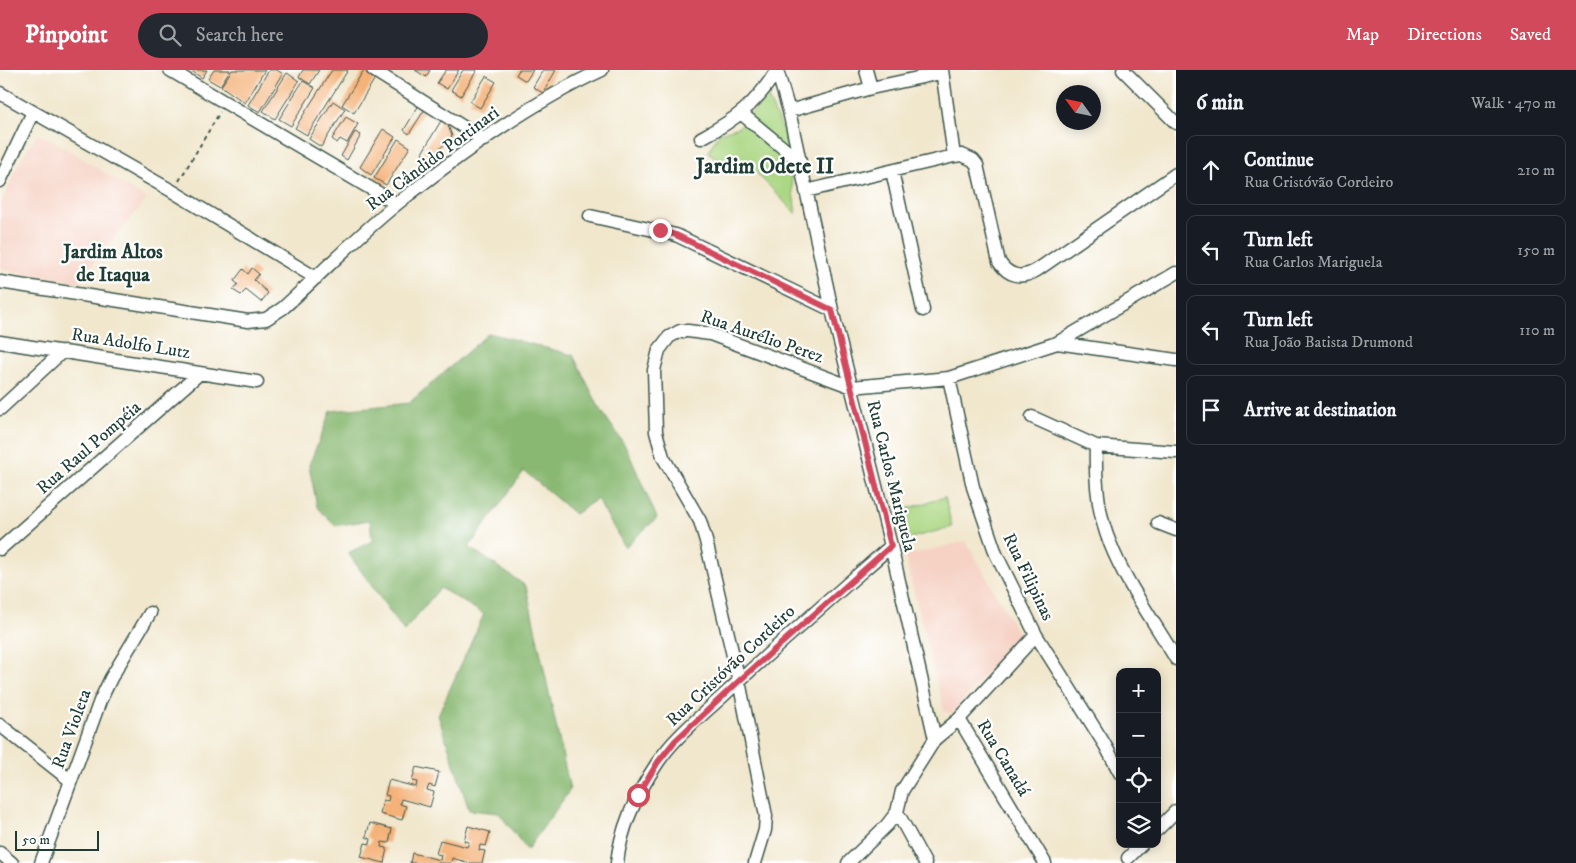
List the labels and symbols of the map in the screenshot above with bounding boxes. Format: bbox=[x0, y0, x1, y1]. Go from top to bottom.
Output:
north arrow bbox=[1056, 85, 1101, 130]
street label: Rua Cândido Portinari bbox=[362, 102, 504, 216]
district label: Jardim Odete II bbox=[693, 153, 834, 180]
route end bbox=[649, 219, 672, 242]
district label: Jardim Altos de Itaqua bbox=[61, 240, 163, 288]
street label: Rua Aurélio Perez bbox=[698, 306, 827, 368]
street label: Rua Adolfo Lutz bbox=[70, 324, 192, 364]
street label: Rua Raul Pompéia bbox=[32, 397, 146, 499]
street label: Rua Carlos Mariguela bbox=[861, 398, 921, 555]
street label: Rua Filipinas bbox=[997, 530, 1059, 624]
street label: Rua Cristóvão Cordeiro bbox=[662, 601, 800, 731]
street label: Rua Violeta bbox=[47, 686, 97, 772]
street label: Rua Canadá bbox=[972, 716, 1035, 801]
route start bbox=[627, 784, 650, 807]
scale bar bbox=[15, 828, 99, 851]

